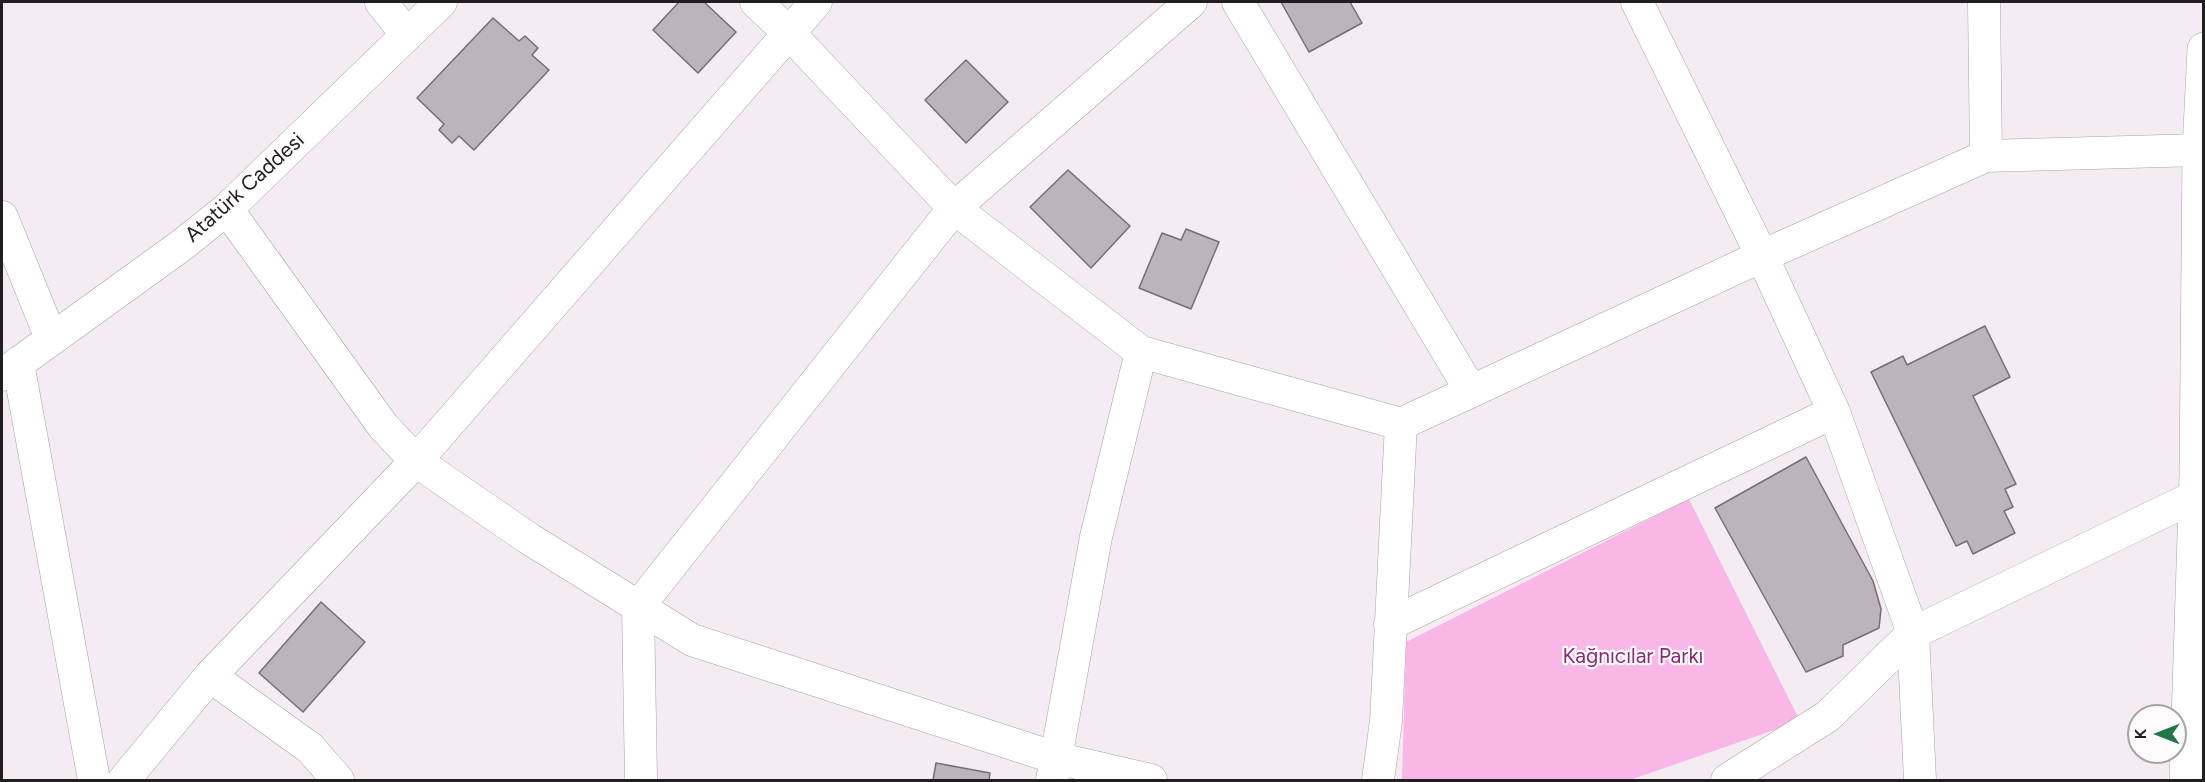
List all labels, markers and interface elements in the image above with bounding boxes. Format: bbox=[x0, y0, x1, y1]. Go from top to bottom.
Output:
street label: Atatürk Caddesi bbox=[180, 128, 310, 248]
park label: Kağnıcılar Parkı bbox=[1563, 644, 1703, 670]
north arrow bbox=[2127, 704, 2187, 764]
text: K bbox=[2131, 729, 2150, 739]

